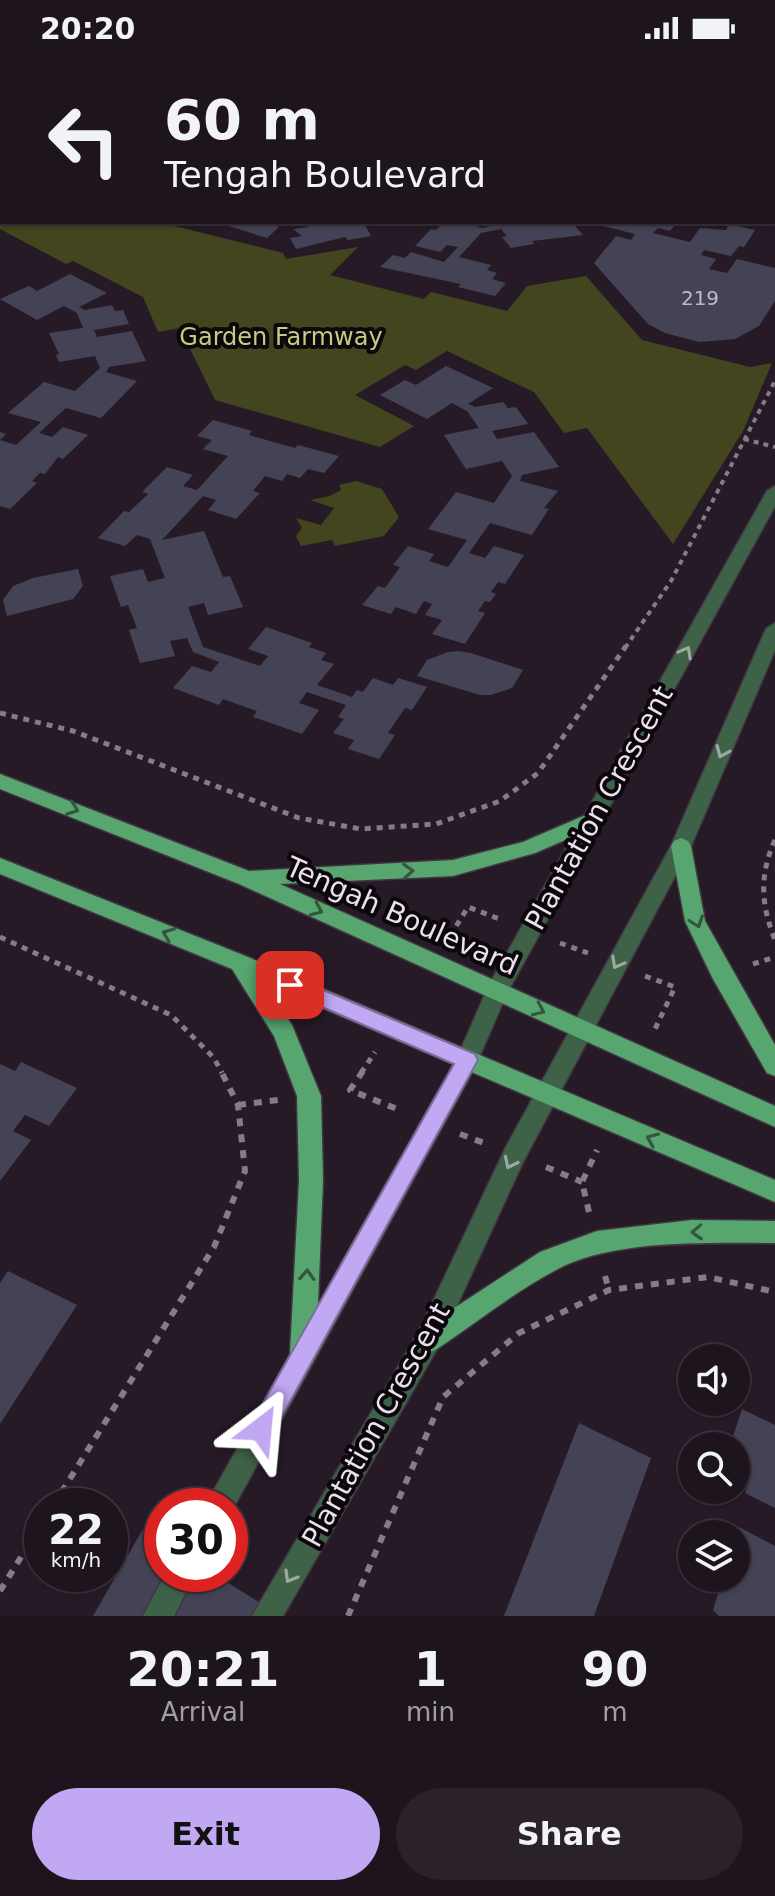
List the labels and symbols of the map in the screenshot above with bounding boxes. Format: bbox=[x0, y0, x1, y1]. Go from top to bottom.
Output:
house number: 219 bbox=[681, 286, 719, 310]
park label: Garden Farmway bbox=[179, 323, 383, 351]
one-way arrow bbox=[676, 647, 692, 661]
street label: Plantation Crescent bbox=[518, 680, 680, 936]
one-way arrow bbox=[715, 744, 731, 758]
one-way arrow bbox=[65, 800, 79, 816]
street label: Tengah Boulevard bbox=[280, 850, 523, 982]
one-way arrow bbox=[402, 862, 415, 879]
one-way arrow bbox=[309, 900, 323, 916]
one-way arrow bbox=[688, 914, 704, 928]
one-way arrow bbox=[162, 927, 176, 944]
pin bbox=[256, 951, 324, 1019]
one-way arrow bbox=[611, 955, 626, 969]
one-way arrow bbox=[531, 1000, 545, 1016]
one-way arrow bbox=[646, 1132, 660, 1148]
one-way arrow bbox=[504, 1155, 520, 1169]
one-way arrow bbox=[690, 1223, 703, 1240]
one-way arrow bbox=[298, 1268, 315, 1281]
street label: Plantation Crescent bbox=[295, 1297, 457, 1553]
position arrow bbox=[219, 1387, 303, 1471]
speed limit sign: 30 bbox=[144, 1488, 248, 1592]
one-way arrow bbox=[284, 1568, 300, 1583]

